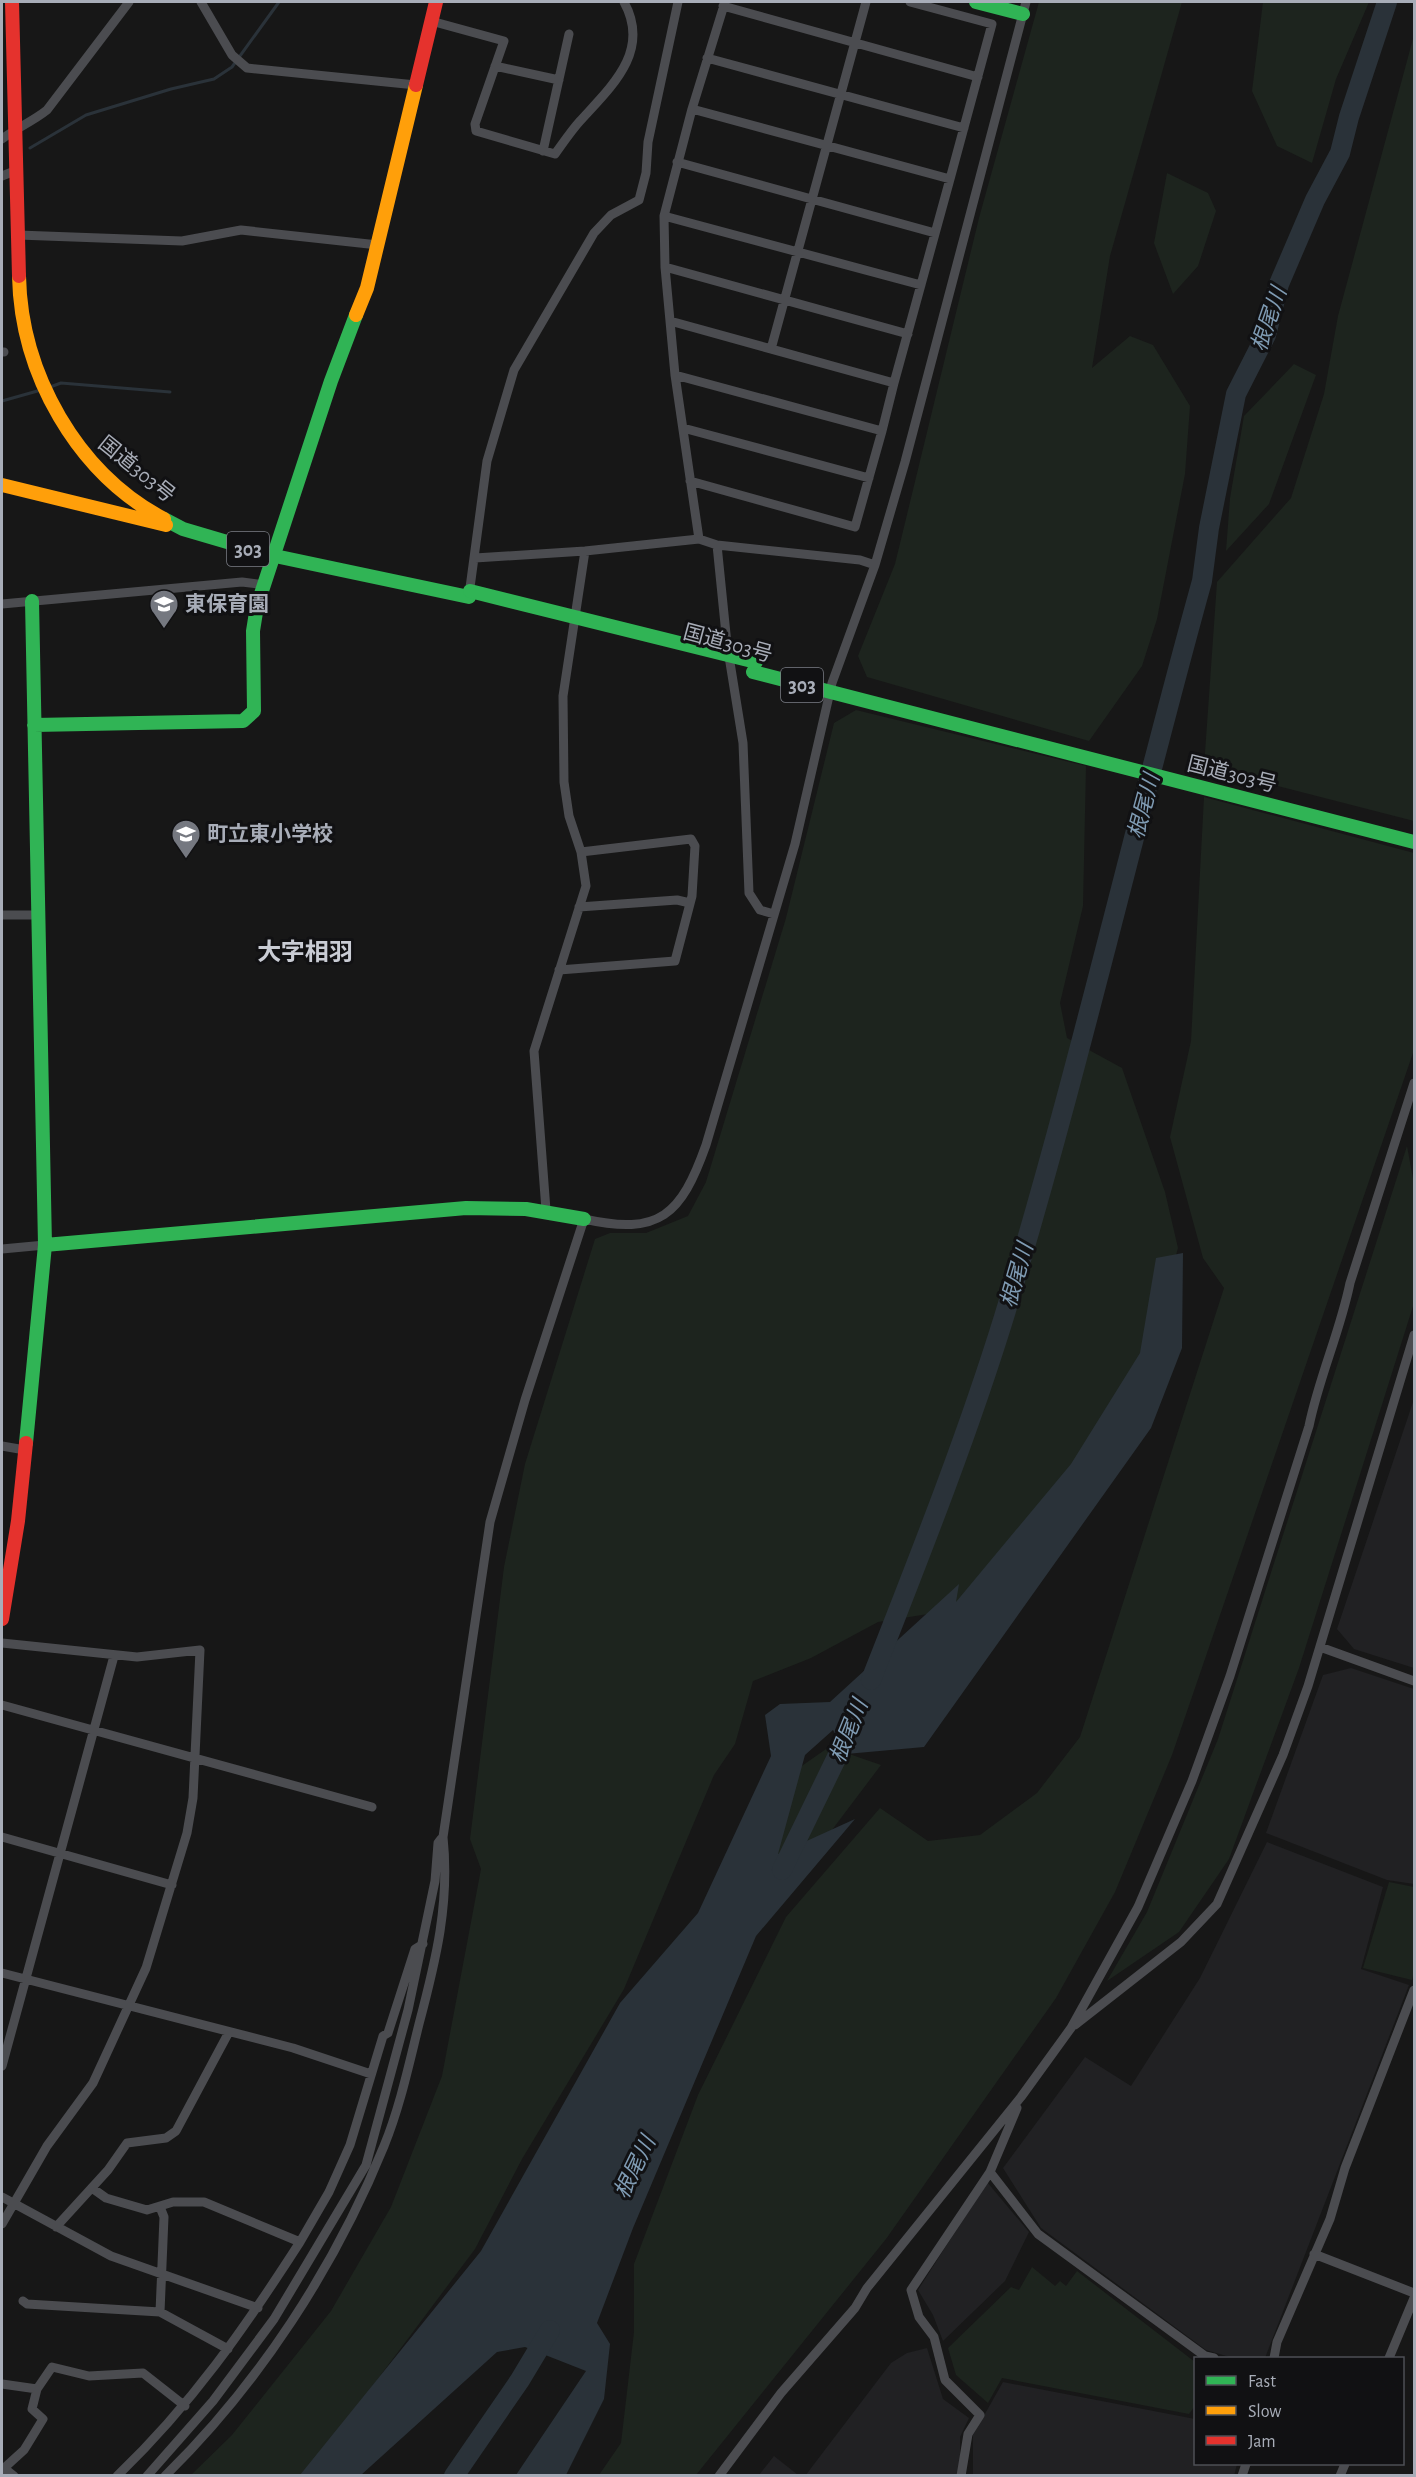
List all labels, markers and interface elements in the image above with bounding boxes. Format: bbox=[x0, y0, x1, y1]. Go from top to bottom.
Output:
water label: 根尾川 bbox=[1247, 282, 1291, 354]
street label: 国道303号 bbox=[95, 432, 179, 506]
road number: 303 bbox=[227, 532, 269, 566]
school or university icon: 東保育園 bbox=[148, 588, 180, 630]
place label: 東保育園 bbox=[185, 593, 269, 615]
street label: 国道303号 bbox=[681, 621, 775, 665]
road number: 303 bbox=[781, 668, 823, 702]
street label: 国道303号 bbox=[1185, 752, 1279, 796]
water label: 根尾川 bbox=[1124, 769, 1164, 841]
school or university icon: 町立東小学校 bbox=[170, 818, 202, 860]
place label: 町立東小学校 bbox=[207, 823, 333, 845]
district label: 大字相羽 bbox=[257, 939, 353, 965]
water label: 根尾川 bbox=[996, 1238, 1037, 1310]
water label: 根尾川 bbox=[825, 1694, 872, 1766]
water label: 根尾川 bbox=[610, 2131, 660, 2202]
legend bbox=[1194, 2357, 1404, 2465]
text: Fast bbox=[1248, 2373, 1276, 2391]
text: Slow bbox=[1248, 2403, 1281, 2421]
text: Jam bbox=[1248, 2433, 1276, 2451]

